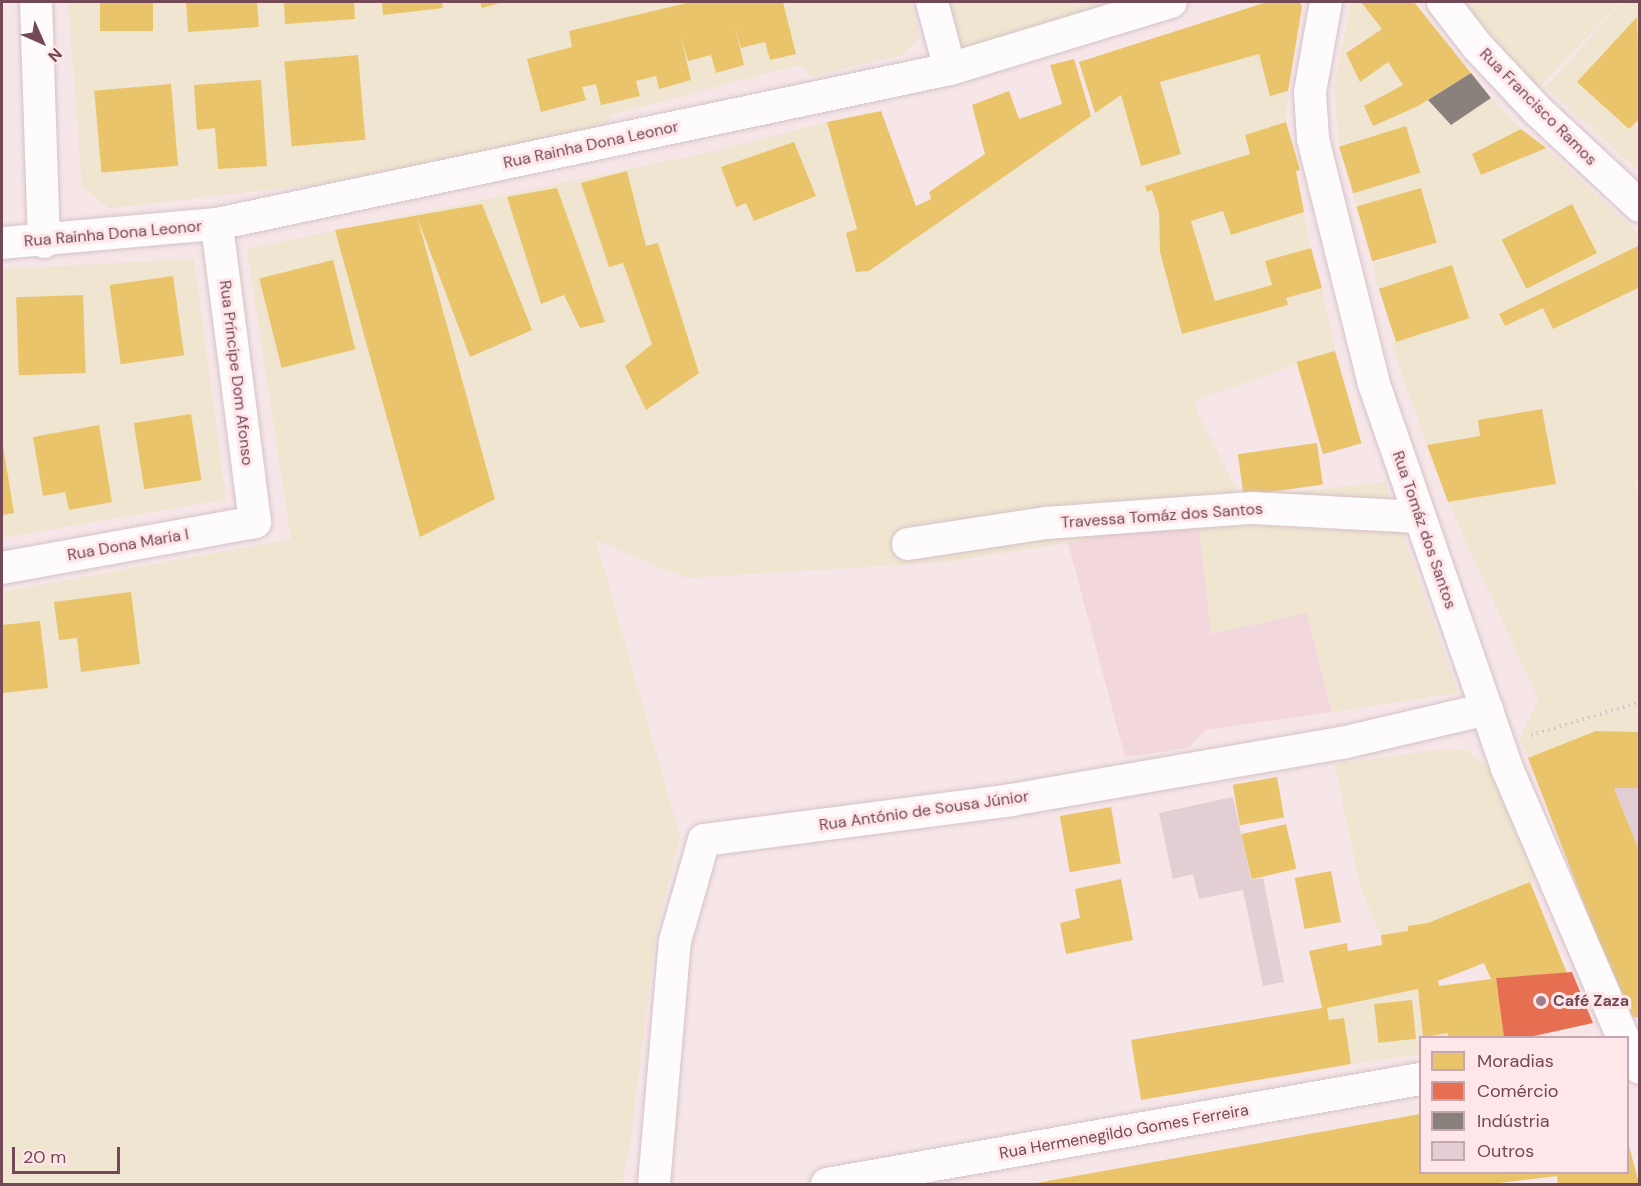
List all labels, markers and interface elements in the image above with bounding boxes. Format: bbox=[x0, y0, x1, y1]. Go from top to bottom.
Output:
north arrow bbox=[12, 12, 72, 72]
text: N bbox=[44, 44, 67, 67]
street label: Rua Francisco Ramos bbox=[1475, 44, 1601, 170]
street label: Rua Rainha Dona Leonor bbox=[502, 117, 680, 173]
street label: Rua Rainha Dona Leonor bbox=[23, 217, 203, 251]
street label: Rua Príncipe Dom Afonso bbox=[215, 279, 257, 467]
street label: Rua Tomáz dos Santos bbox=[1388, 449, 1460, 611]
street label: Travessa Tomáz dos Santos bbox=[1060, 499, 1264, 533]
street label: Rua Dona Maria I bbox=[66, 525, 190, 565]
street label: Rua António de Sousa Júnior bbox=[818, 787, 1030, 835]
place label: Café Zaza bbox=[1553, 991, 1629, 1011]
marker: Café Zaza bbox=[1534, 994, 1548, 1008]
legend bbox=[1419, 1036, 1629, 1174]
text: Moradias bbox=[1477, 1049, 1554, 1073]
text: Comércio bbox=[1477, 1079, 1558, 1103]
street label: Rua Hermenegildo Gomes Ferreira bbox=[998, 1101, 1250, 1163]
text: Indústria bbox=[1477, 1109, 1550, 1133]
scale bar bbox=[15, 1135, 123, 1173]
text: Outros bbox=[1477, 1139, 1534, 1163]
text: 20 m bbox=[23, 1145, 66, 1169]

